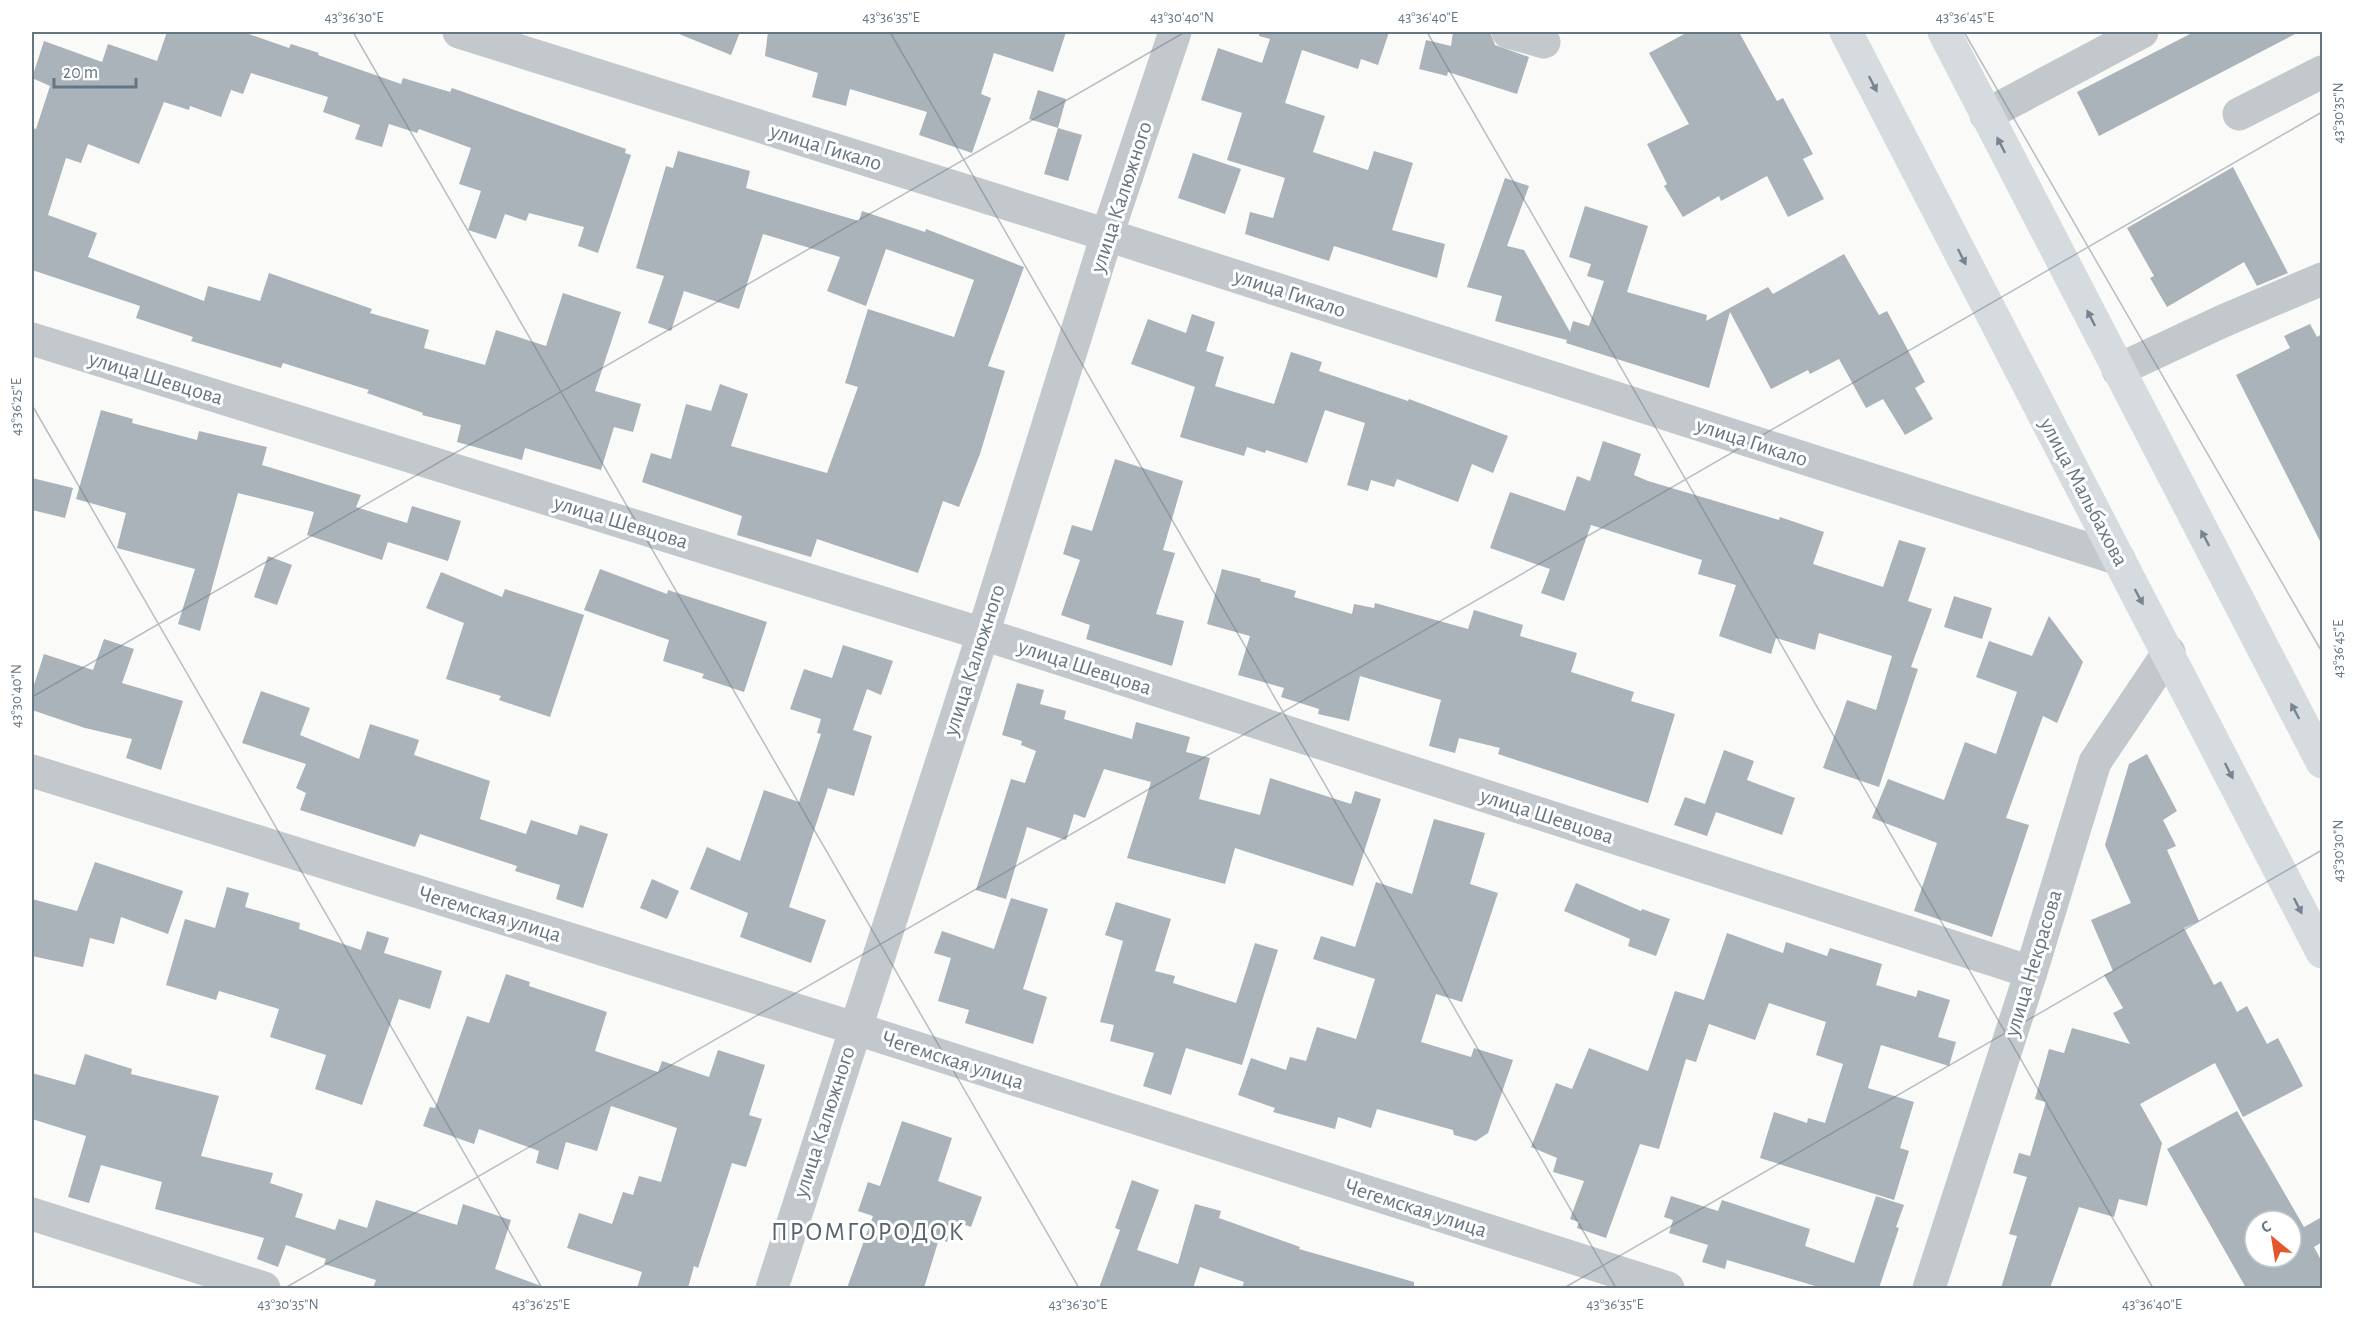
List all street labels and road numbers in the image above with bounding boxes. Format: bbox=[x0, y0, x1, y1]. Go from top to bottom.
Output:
street label: улица Гикало bbox=[767, 119, 885, 174]
street label: улица Калюжного bbox=[1086, 119, 1156, 276]
street label: улица Гикало bbox=[1231, 264, 1348, 321]
street label: улица Шевцова bbox=[85, 347, 226, 409]
street label: улица Гикало bbox=[1693, 413, 1810, 470]
street label: улица Мальбахова bbox=[2035, 413, 2132, 570]
street label: улица Шевцова bbox=[550, 491, 691, 553]
street label: улица Калюжного bbox=[939, 582, 1009, 739]
street label: улица Шевцова bbox=[1015, 635, 1154, 699]
street label: улица Шевцова bbox=[1477, 784, 1616, 848]
street label: Чегемская улица bbox=[416, 882, 564, 946]
street label: улица Некрасова bbox=[2000, 887, 2066, 1040]
street label: Чегемская улица bbox=[879, 1027, 1027, 1093]
street label: улица Калюжного bbox=[789, 1044, 859, 1201]
street label: Чегемская улица bbox=[1342, 1175, 1490, 1241]

